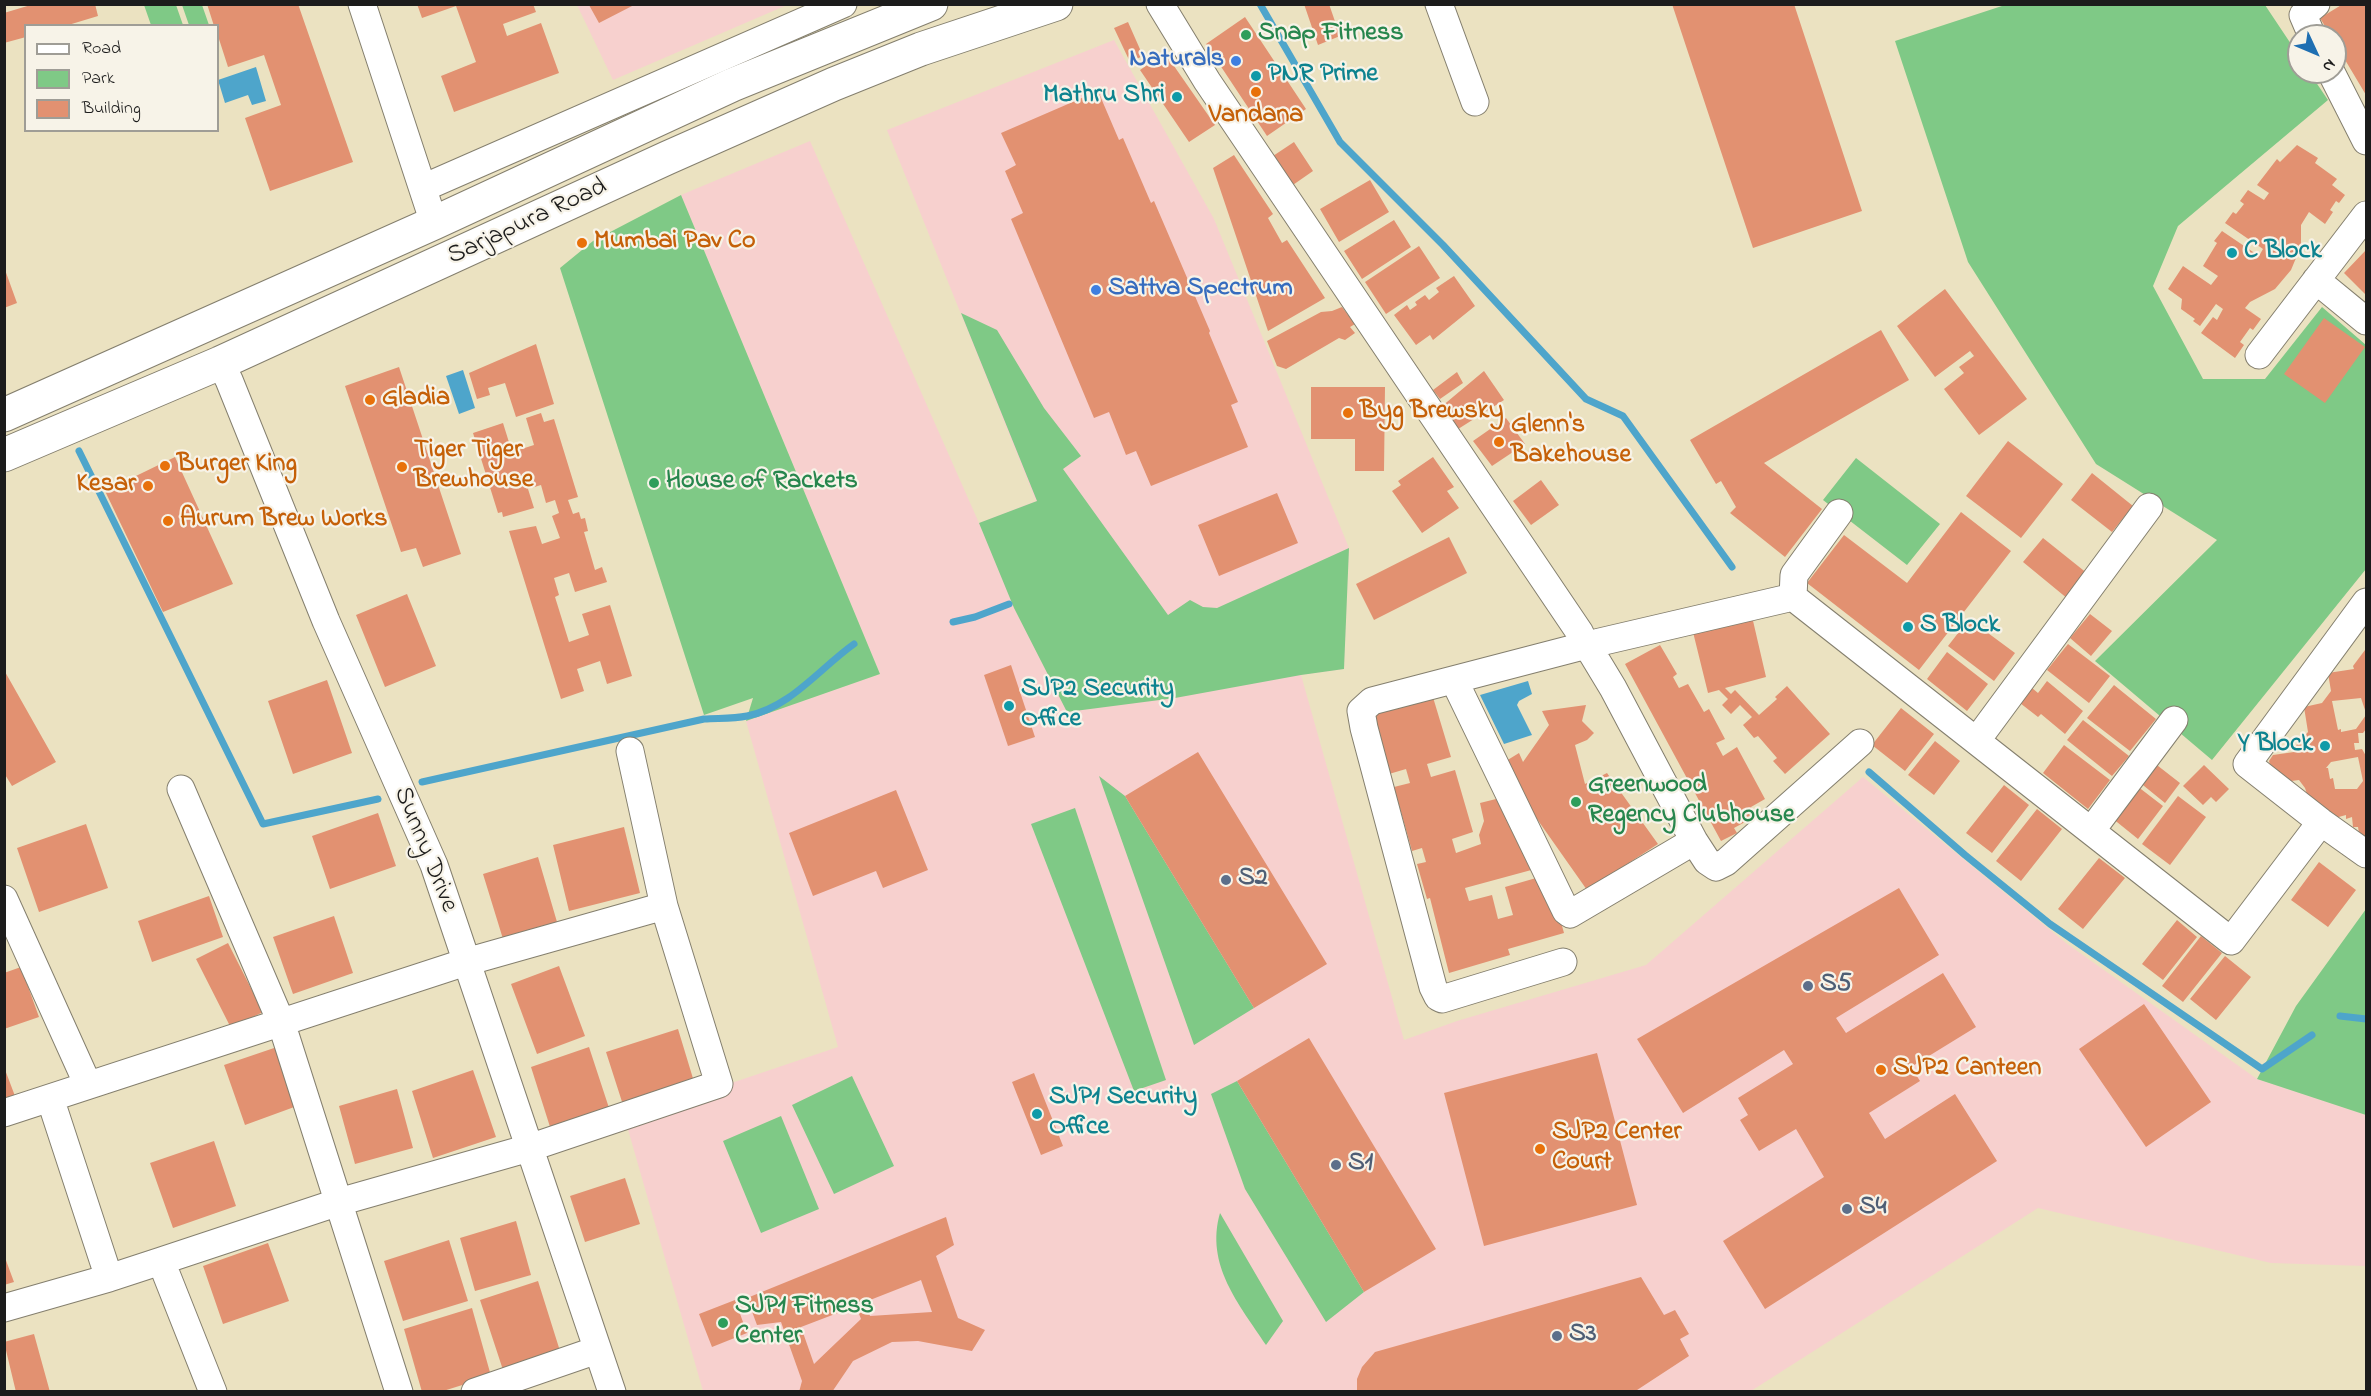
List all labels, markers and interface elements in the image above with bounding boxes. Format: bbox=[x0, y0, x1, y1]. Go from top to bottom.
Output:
place label: Snap Fitness bbox=[1258, 19, 1403, 51]
legend bbox=[24, 24, 219, 132]
north arrow bbox=[2287, 24, 2347, 84]
marker: Snap Fitness bbox=[1239, 28, 1253, 42]
text: Road bbox=[82, 36, 121, 62]
place label: Naturals bbox=[1129, 45, 1224, 77]
text: N bbox=[2316, 53, 2341, 77]
marker: Naturals bbox=[1229, 54, 1243, 68]
place label: PNR Prime bbox=[1268, 60, 1378, 92]
text: Park bbox=[82, 66, 115, 92]
marker: PNR Prime bbox=[1249, 69, 1263, 83]
place label: Mathru Shri bbox=[1043, 81, 1165, 113]
marker: Vandana bbox=[1249, 85, 1263, 99]
marker: Mathru Shri bbox=[1170, 90, 1184, 104]
text: Building bbox=[82, 96, 141, 122]
place label: Vandana bbox=[1209, 101, 1303, 133]
street label: Sarjapura Road bbox=[443, 172, 613, 274]
place label: Mumbai Pav Co bbox=[594, 227, 756, 259]
marker: Mumbai Pav Co bbox=[575, 236, 589, 250]
place label: C Block bbox=[2244, 237, 2322, 269]
marker: C Block bbox=[2225, 246, 2239, 260]
place label: Sattva Spectrum bbox=[1108, 274, 1293, 306]
marker: Sattva Spectrum bbox=[1089, 283, 1103, 297]
place label: Gladia bbox=[382, 384, 450, 416]
marker: Gladia bbox=[363, 393, 377, 407]
place label: Byg Brewsky bbox=[1360, 397, 1503, 429]
marker: Byg Brewsky bbox=[1341, 406, 1355, 420]
place label: Glenn's Bakehouse bbox=[1511, 411, 1631, 472]
marker: Glenn's Bakehouse bbox=[1492, 435, 1506, 449]
place label: Tiger Tiger Brewhouse bbox=[414, 436, 533, 497]
place label: Burger King bbox=[177, 450, 297, 482]
marker: Burger King bbox=[158, 459, 172, 473]
marker: Tiger Tiger Brewhouse bbox=[395, 460, 409, 474]
place label: House of Rackets bbox=[666, 467, 858, 499]
place label: Kesar bbox=[76, 470, 136, 502]
marker: House of Rackets bbox=[647, 476, 661, 490]
marker: Kesar bbox=[141, 479, 155, 493]
place label: Aurum Brew Works bbox=[180, 505, 387, 537]
marker: Aurum Brew Works bbox=[161, 514, 175, 528]
place label: S Block bbox=[1920, 611, 2000, 643]
marker: S Block bbox=[1901, 620, 1915, 634]
place label: SJP2 Security Office bbox=[1021, 675, 1174, 736]
marker: SJP2 Security Office bbox=[1002, 699, 1016, 713]
place label: Y Block bbox=[2238, 730, 2313, 762]
marker: Y Block bbox=[2318, 739, 2332, 753]
place label: Greenwood Regency Clubhouse bbox=[1588, 771, 1795, 832]
street label: Sunny Drive bbox=[385, 783, 463, 917]
marker: Greenwood Regency Clubhouse bbox=[1569, 795, 1583, 809]
place label: S2 bbox=[1238, 864, 1268, 896]
marker: S2 bbox=[1219, 873, 1233, 887]
place label: S5 bbox=[1820, 970, 1852, 1002]
marker: S5 bbox=[1801, 979, 1815, 993]
place label: SJP2 Canteen bbox=[1893, 1054, 2041, 1086]
marker: SJP2 Canteen bbox=[1874, 1063, 1888, 1077]
place label: SJP1 Security Office bbox=[1049, 1083, 1197, 1144]
marker: SJP1 Security Office bbox=[1030, 1107, 1044, 1121]
place label: SJP2 Center Court bbox=[1552, 1118, 1681, 1180]
marker: SJP2 Center Court bbox=[1533, 1142, 1547, 1156]
place label: S1 bbox=[1348, 1149, 1373, 1181]
marker: S1 bbox=[1329, 1158, 1343, 1172]
place label: S4 bbox=[1859, 1193, 1886, 1225]
marker: S4 bbox=[1840, 1202, 1854, 1216]
place label: SJP1 Fitness Center bbox=[735, 1292, 874, 1354]
marker: SJP1 Fitness Center bbox=[716, 1316, 730, 1330]
place label: S3 bbox=[1569, 1320, 1596, 1352]
marker: S3 bbox=[1550, 1329, 1564, 1343]

